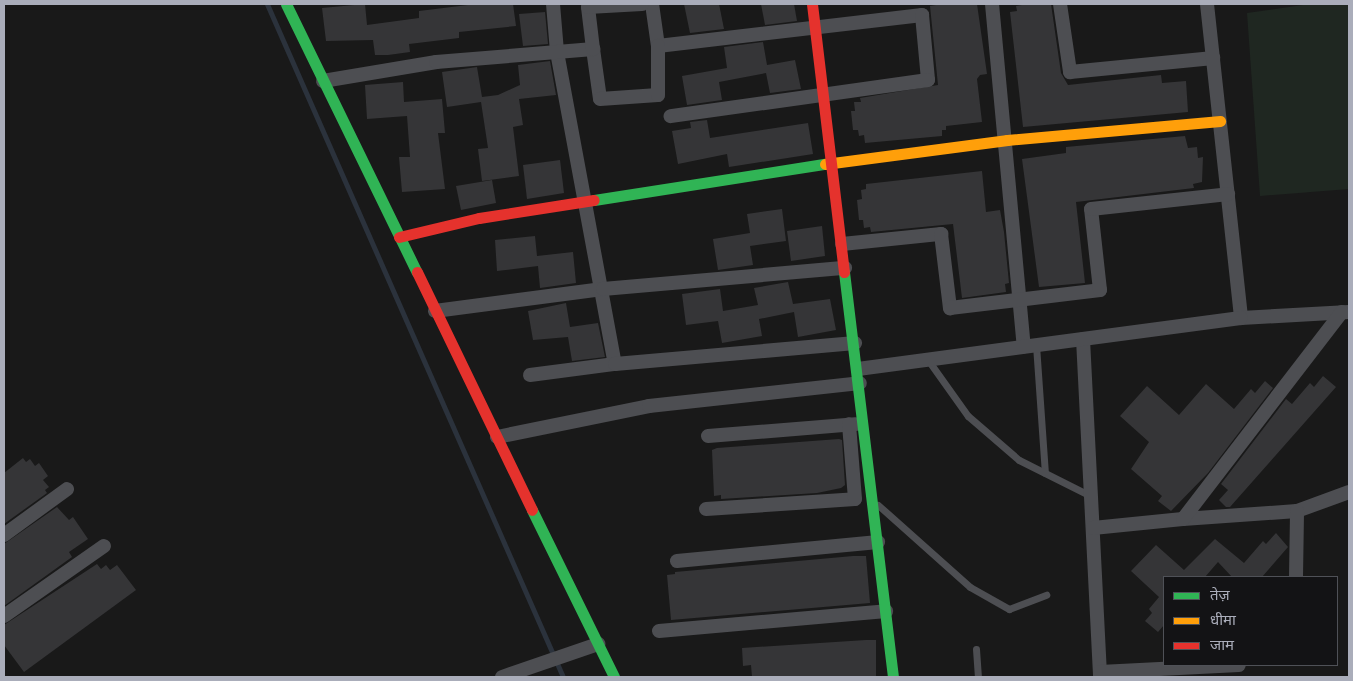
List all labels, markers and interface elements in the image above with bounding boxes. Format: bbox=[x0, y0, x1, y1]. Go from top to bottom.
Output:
legend bbox=[1163, 576, 1338, 666]
text: तेज़ bbox=[1210, 585, 1230, 603]
text: धीमा bbox=[1210, 610, 1236, 628]
text: जाम bbox=[1210, 635, 1234, 653]

